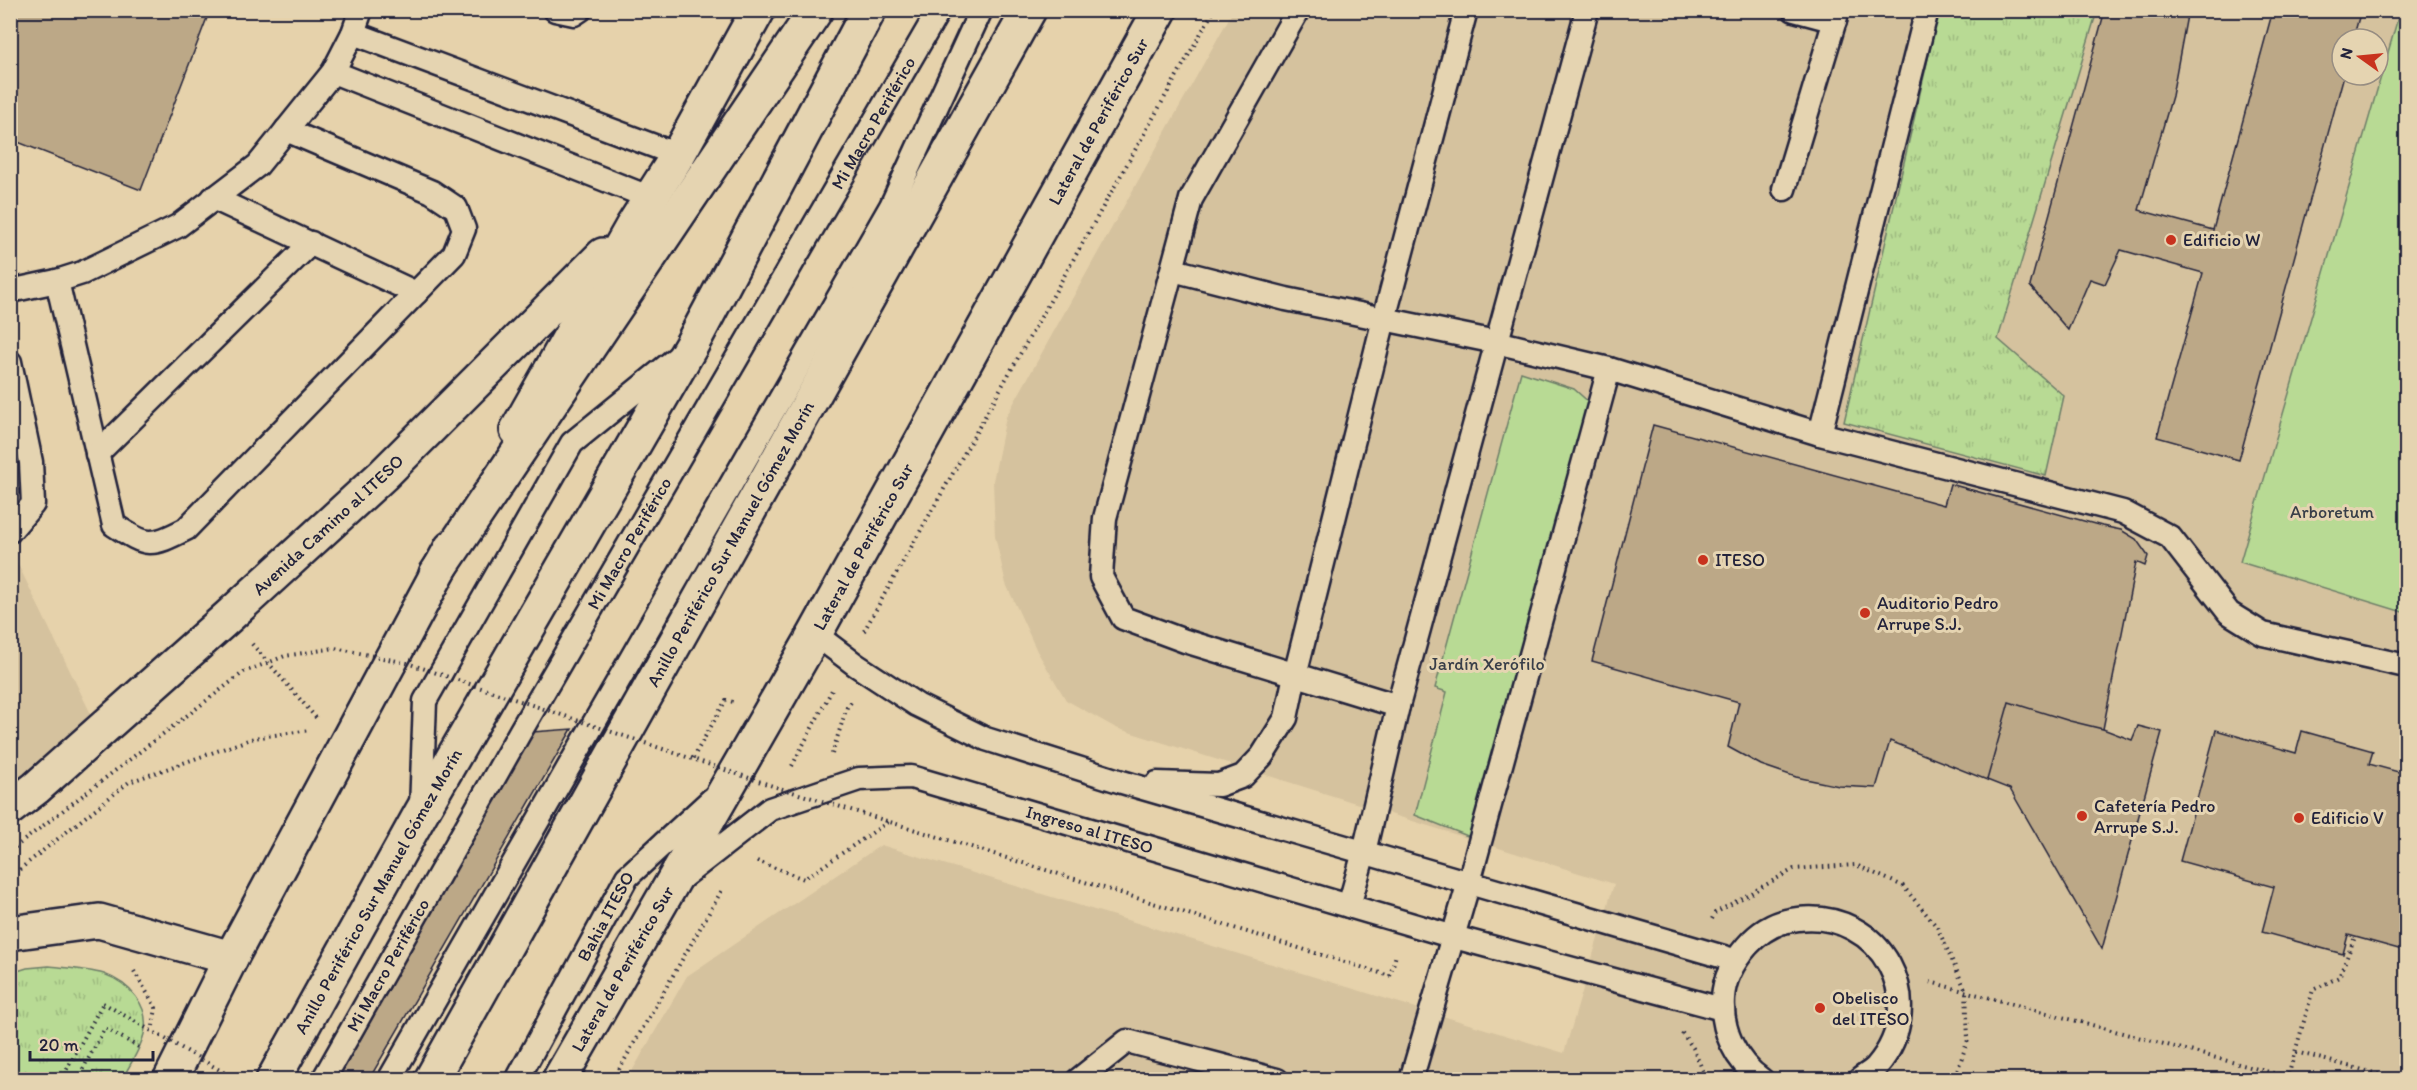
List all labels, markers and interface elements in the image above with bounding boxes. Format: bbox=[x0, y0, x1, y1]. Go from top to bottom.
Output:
north arrow bbox=[2330, 27, 2390, 87]
street label: Lateral de Periférico Sur bbox=[1043, 33, 1154, 209]
text: N bbox=[2335, 46, 2357, 61]
street label: Mi Macro Periférico bbox=[826, 53, 920, 193]
place label: Edificio W bbox=[2183, 229, 2260, 251]
marker: Edificio W bbox=[2164, 233, 2178, 247]
street label: Anillo Periférico Sur Manuel Gómez Morín bbox=[642, 397, 819, 691]
street label: Avenida Camino al ITESO bbox=[248, 450, 408, 600]
street label: Lateral de Periférico Sur bbox=[808, 459, 919, 634]
street label: Mi Macro Periférico bbox=[582, 473, 677, 614]
park label: Arboretum bbox=[2290, 501, 2375, 523]
place label: ITESO bbox=[1715, 549, 1765, 571]
marker: ITESO bbox=[1696, 553, 1710, 567]
place label: Auditorio Pedro Arrupe S.J. bbox=[1877, 592, 1999, 635]
marker: Auditorio Pedro Arrupe S.J. bbox=[1858, 606, 1872, 620]
park label: Jardín Xerófilo bbox=[1429, 653, 1545, 675]
street label: Anillo Periférico Sur Manuel Gómez Morín bbox=[290, 744, 467, 1038]
place label: Cafetería Pedro Arrupe S.J. bbox=[2094, 795, 2215, 838]
street label: Ingreso al ITESO bbox=[1023, 800, 1156, 859]
place label: Edificio V bbox=[2311, 807, 2384, 829]
marker: Cafetería Pedro Arrupe S.J. bbox=[2075, 809, 2089, 823]
marker: Edificio V bbox=[2292, 811, 2306, 825]
street label: Bahia ITESO bbox=[572, 868, 639, 965]
street label: Lateral de Periférico Sur bbox=[566, 881, 679, 1056]
street label: Mi Macro Periférico bbox=[342, 895, 434, 1036]
place label: Obelisco del ITESO bbox=[1832, 987, 1910, 1030]
marker: Obelisco del ITESO bbox=[1813, 1001, 1827, 1015]
scale bar bbox=[30, 1024, 153, 1062]
text: 20 m bbox=[39, 1034, 79, 1056]

